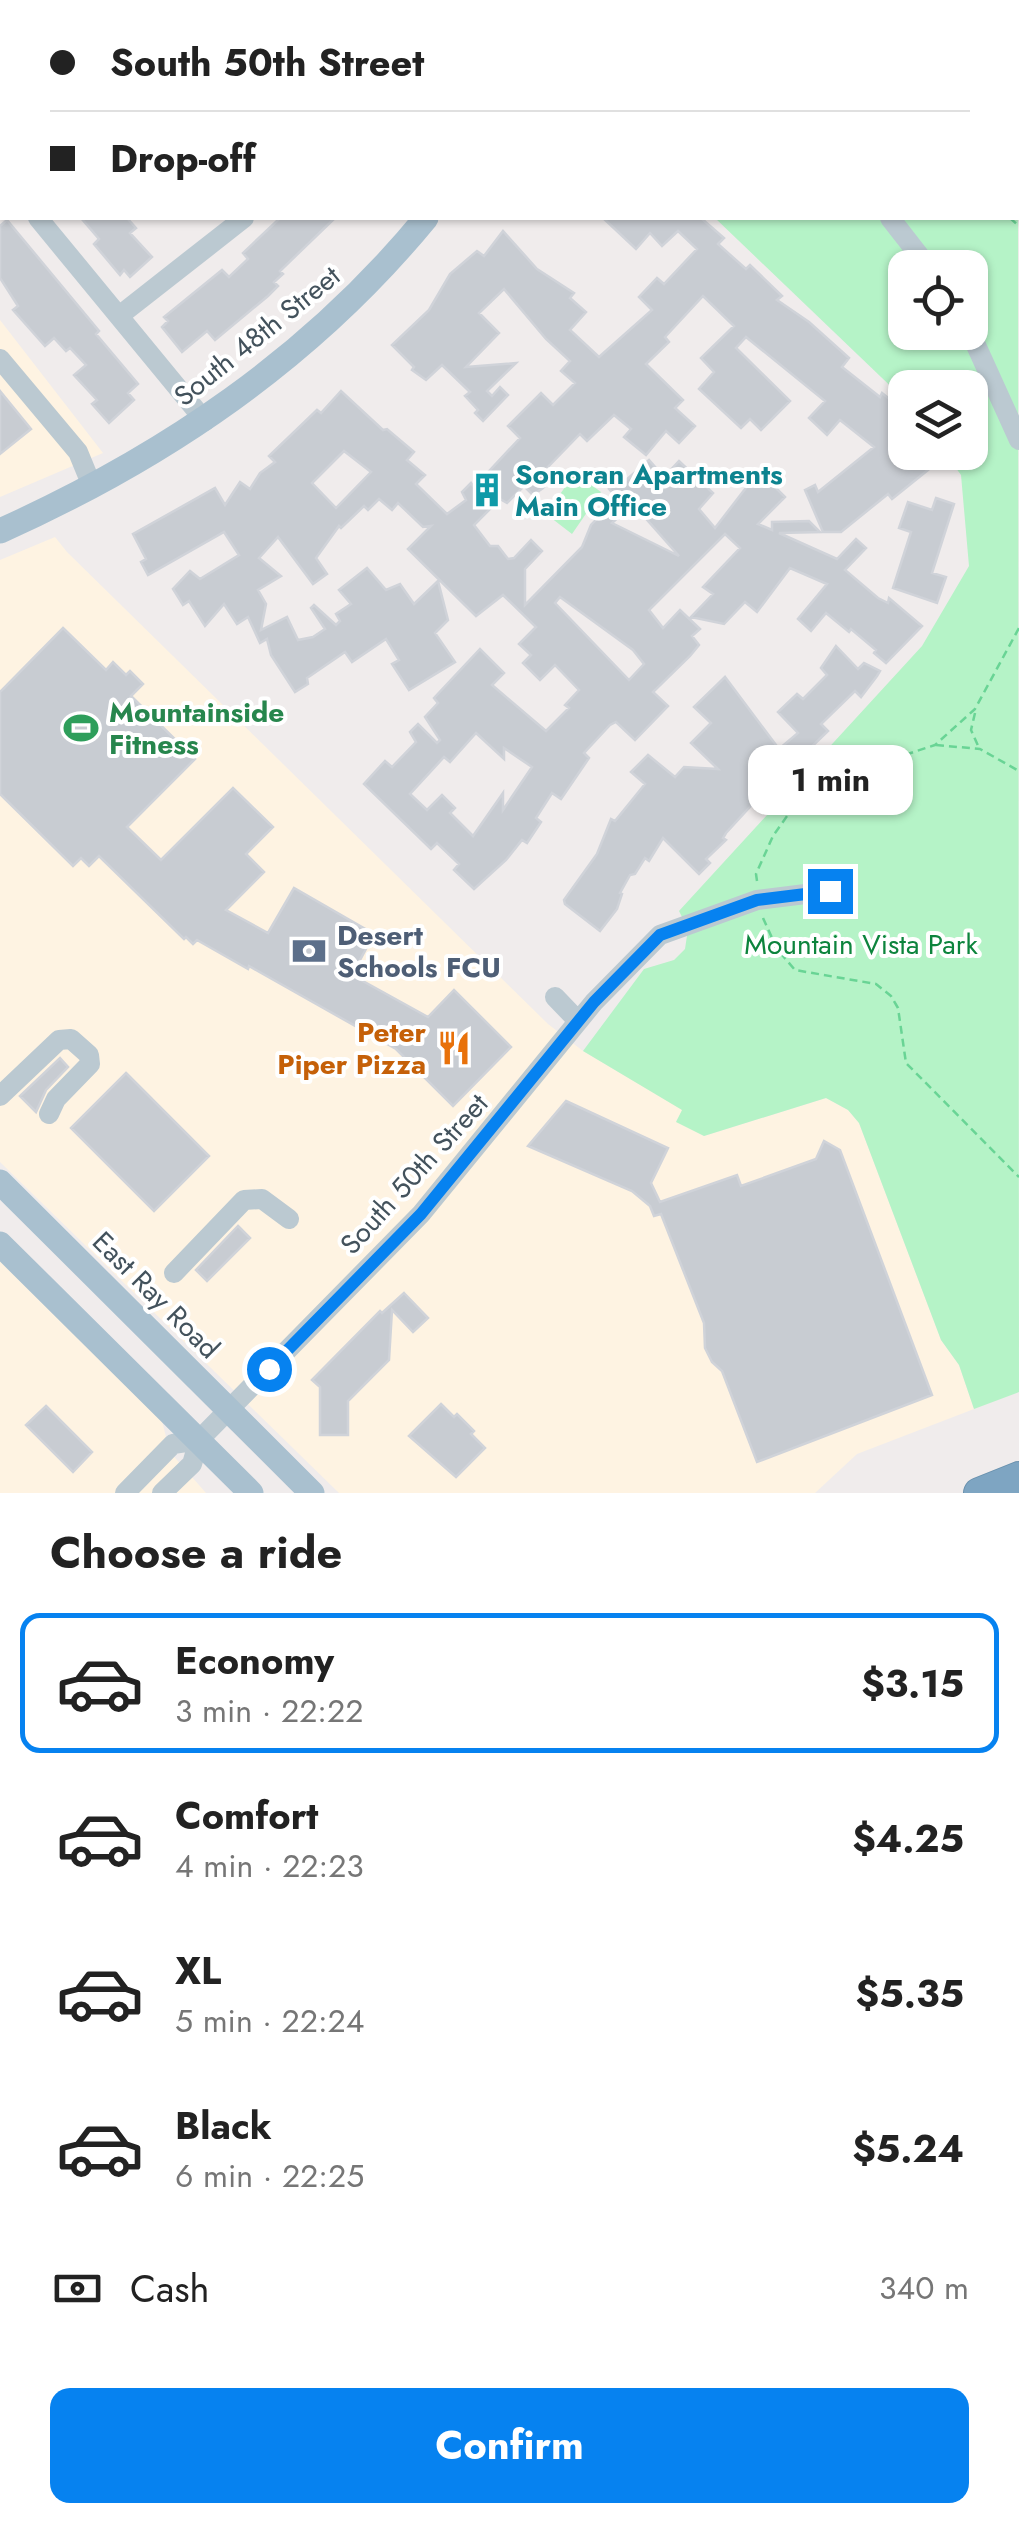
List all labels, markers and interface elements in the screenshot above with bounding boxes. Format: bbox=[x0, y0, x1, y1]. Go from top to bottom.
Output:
text: South 50th Street bbox=[110, 35, 424, 90]
text: Drop-off bbox=[110, 131, 256, 186]
map controls bbox=[888, 250, 988, 470]
button: locate bbox=[888, 250, 988, 350]
street label: South 48th Street bbox=[165, 256, 349, 416]
button: layers bbox=[888, 370, 988, 470]
place label: Sonoran Apartments Main Office bbox=[515, 454, 783, 527]
building icon: Sonoran Apartments Main Office bbox=[468, 471, 506, 509]
place label: Mountainside Fitness bbox=[109, 692, 284, 765]
sports icon: Mountainside Fitness bbox=[62, 709, 100, 747]
callout: 1 min bbox=[748, 746, 912, 816]
text: 1 min bbox=[791, 757, 870, 803]
route end bbox=[808, 869, 853, 914]
place label: Desert Schools FCU bbox=[337, 915, 501, 988]
park label: Mountain Vista Park bbox=[744, 924, 978, 965]
bank icon: Desert Schools FCU bbox=[290, 932, 328, 970]
place label: Peter Piper Pizza bbox=[277, 1012, 426, 1085]
restaurant icon: Peter Piper Pizza bbox=[435, 1029, 473, 1067]
street label: South 50th Street bbox=[330, 1084, 498, 1264]
street label: East Ray Road bbox=[83, 1222, 229, 1368]
route start bbox=[247, 1347, 292, 1392]
text: Choose a ride bbox=[50, 1520, 342, 1585]
text: Economy bbox=[175, 1633, 334, 1688]
icon: car bbox=[55, 1638, 145, 1728]
text: $3.15 bbox=[861, 1656, 964, 1711]
text: 3 min · 22:22 bbox=[175, 1688, 363, 1734]
text: Comfort bbox=[175, 1788, 318, 1843]
icon: car bbox=[55, 1793, 145, 1883]
text: $4.25 bbox=[852, 1811, 964, 1866]
text: 4 min · 22:23 bbox=[175, 1843, 364, 1889]
text: XL bbox=[175, 1943, 221, 1998]
icon: car bbox=[55, 1948, 145, 2038]
text: $5.35 bbox=[856, 1966, 964, 2021]
text: 5 min · 22:24 bbox=[175, 1998, 364, 2044]
text: Black bbox=[175, 2098, 272, 2153]
icon: car bbox=[55, 2103, 145, 2193]
text: $5.24 bbox=[852, 2121, 964, 2176]
text: 6 min · 22:25 bbox=[175, 2153, 364, 2199]
icon: cash bbox=[50, 2261, 105, 2316]
text: Cash bbox=[130, 2261, 210, 2316]
text: 340 m bbox=[879, 2265, 969, 2311]
button: Confirm bbox=[50, 2388, 969, 2503]

